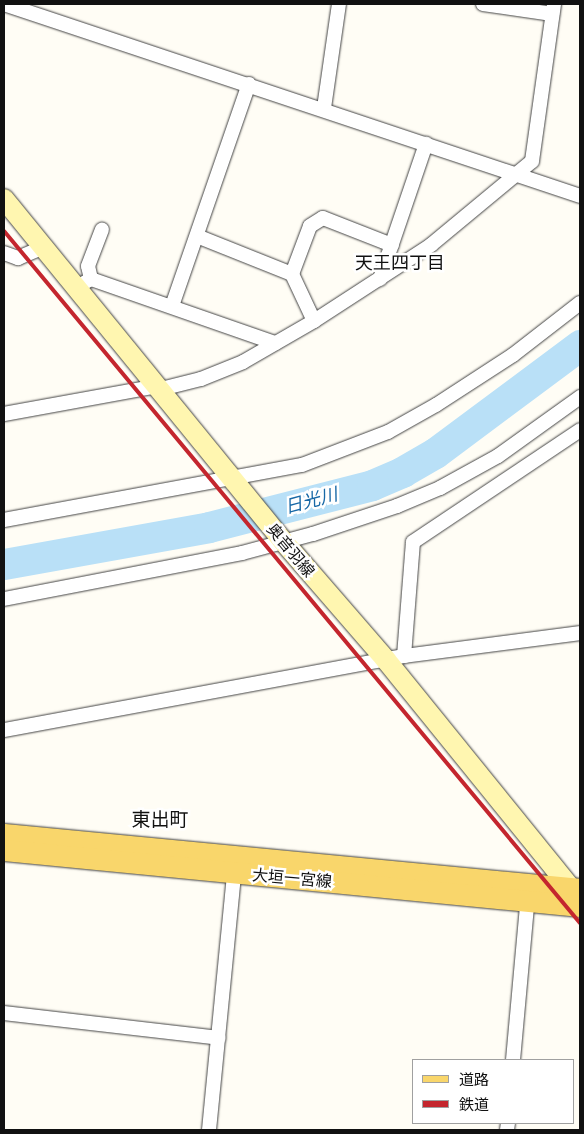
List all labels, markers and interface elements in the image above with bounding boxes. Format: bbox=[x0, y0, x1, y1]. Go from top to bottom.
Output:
district label: 天王四丁目 bbox=[355, 252, 445, 274]
water label: 日光川 bbox=[282, 484, 340, 518]
street label: 奥音羽線 bbox=[263, 519, 319, 581]
district label: 東出町 bbox=[132, 809, 188, 831]
street label: 大垣一宮線 bbox=[251, 865, 333, 891]
legend bbox=[412, 1059, 574, 1124]
text: 道路 bbox=[459, 1070, 489, 1089]
text: 鉄道 bbox=[459, 1095, 489, 1114]

